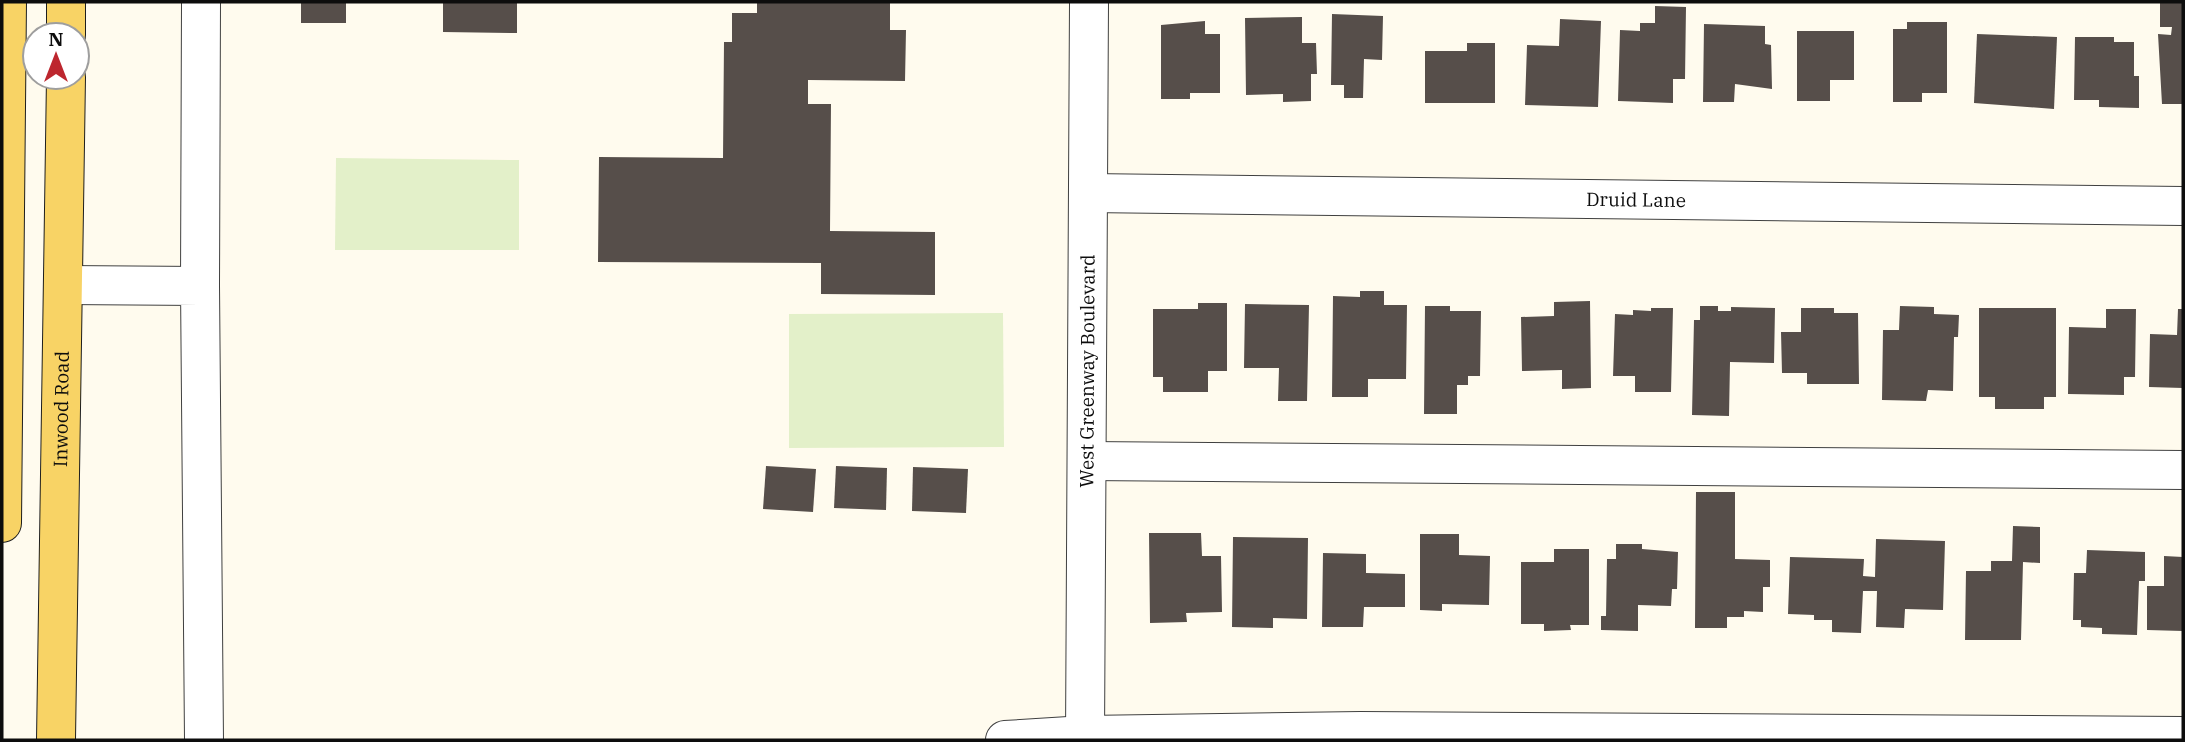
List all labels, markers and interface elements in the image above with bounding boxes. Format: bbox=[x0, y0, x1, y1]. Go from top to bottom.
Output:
north arrow bbox=[21, 21, 91, 91]
text: N bbox=[48, 27, 64, 51]
street label: Druid Lane bbox=[1586, 187, 1686, 212]
street label: West Greenway Boulevard bbox=[1074, 254, 1100, 488]
street label: Inwood Road bbox=[48, 351, 74, 467]

